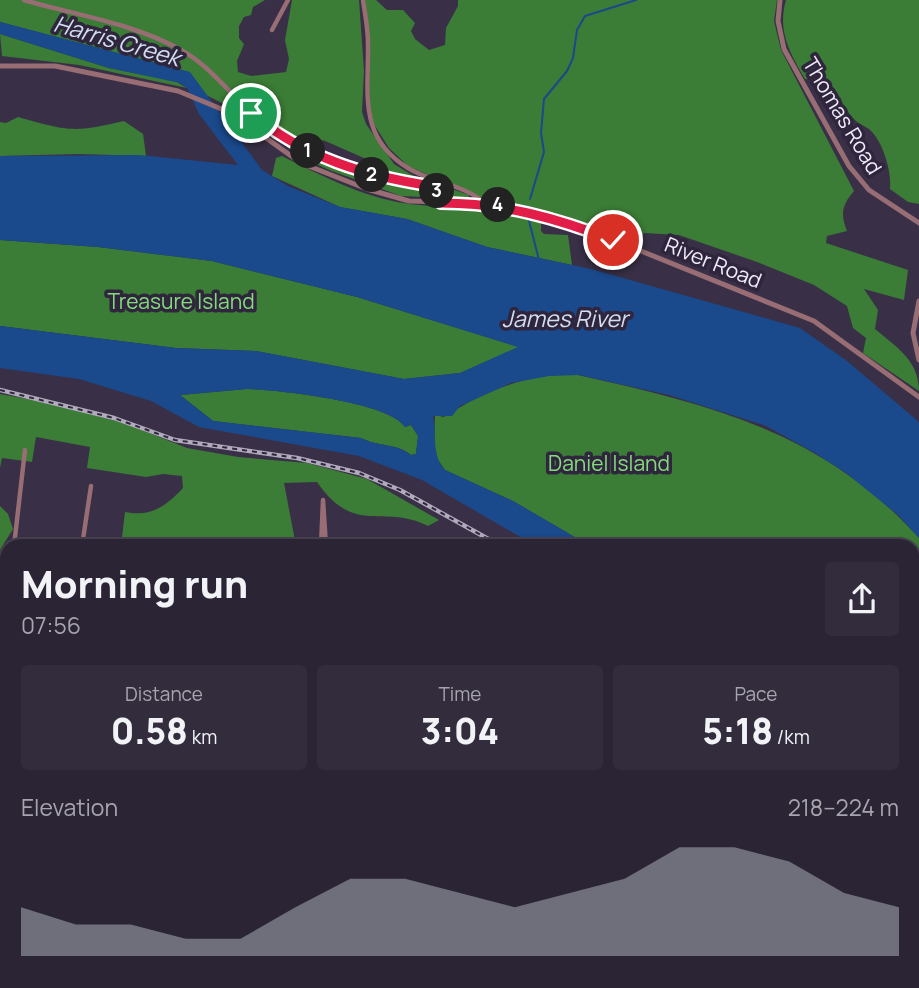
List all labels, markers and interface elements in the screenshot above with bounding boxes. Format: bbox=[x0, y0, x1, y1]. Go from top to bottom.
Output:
water label: Harris Creek bbox=[50, 7, 188, 74]
street label: Thomas Road bbox=[797, 52, 889, 179]
pin bbox=[221, 83, 281, 143]
icon: arrive bbox=[232, 94, 270, 132]
pin: 1 bbox=[290, 134, 326, 168]
text: 1 bbox=[303, 137, 312, 163]
pin: 2 bbox=[354, 158, 390, 192]
text: 2 bbox=[366, 161, 377, 187]
pin: 3 bbox=[420, 174, 454, 208]
text: 3 bbox=[431, 177, 442, 203]
pin: 4 bbox=[480, 188, 516, 222]
text: 4 bbox=[492, 191, 503, 217]
pin bbox=[583, 210, 643, 270]
icon: check bbox=[594, 221, 632, 259]
street label: River Road bbox=[661, 230, 766, 294]
park label: Treasure Island bbox=[107, 287, 255, 315]
water label: James River bbox=[502, 302, 631, 334]
park label: Daniel Island bbox=[548, 449, 670, 477]
text: Morning run bbox=[21, 557, 248, 609]
button: share bbox=[825, 562, 899, 636]
text: 07:56 bbox=[21, 609, 81, 641]
text: Distance bbox=[125, 681, 203, 707]
text: Time bbox=[439, 681, 481, 707]
text: Pace bbox=[735, 681, 777, 707]
text: 0.58 bbox=[111, 707, 188, 755]
text: 3:04 bbox=[421, 707, 499, 755]
text: 5:18 bbox=[702, 707, 773, 755]
text: km bbox=[188, 724, 217, 750]
text: /km bbox=[773, 724, 810, 750]
text: Elevation bbox=[21, 791, 118, 823]
text: 218–224 m bbox=[788, 791, 899, 823]

